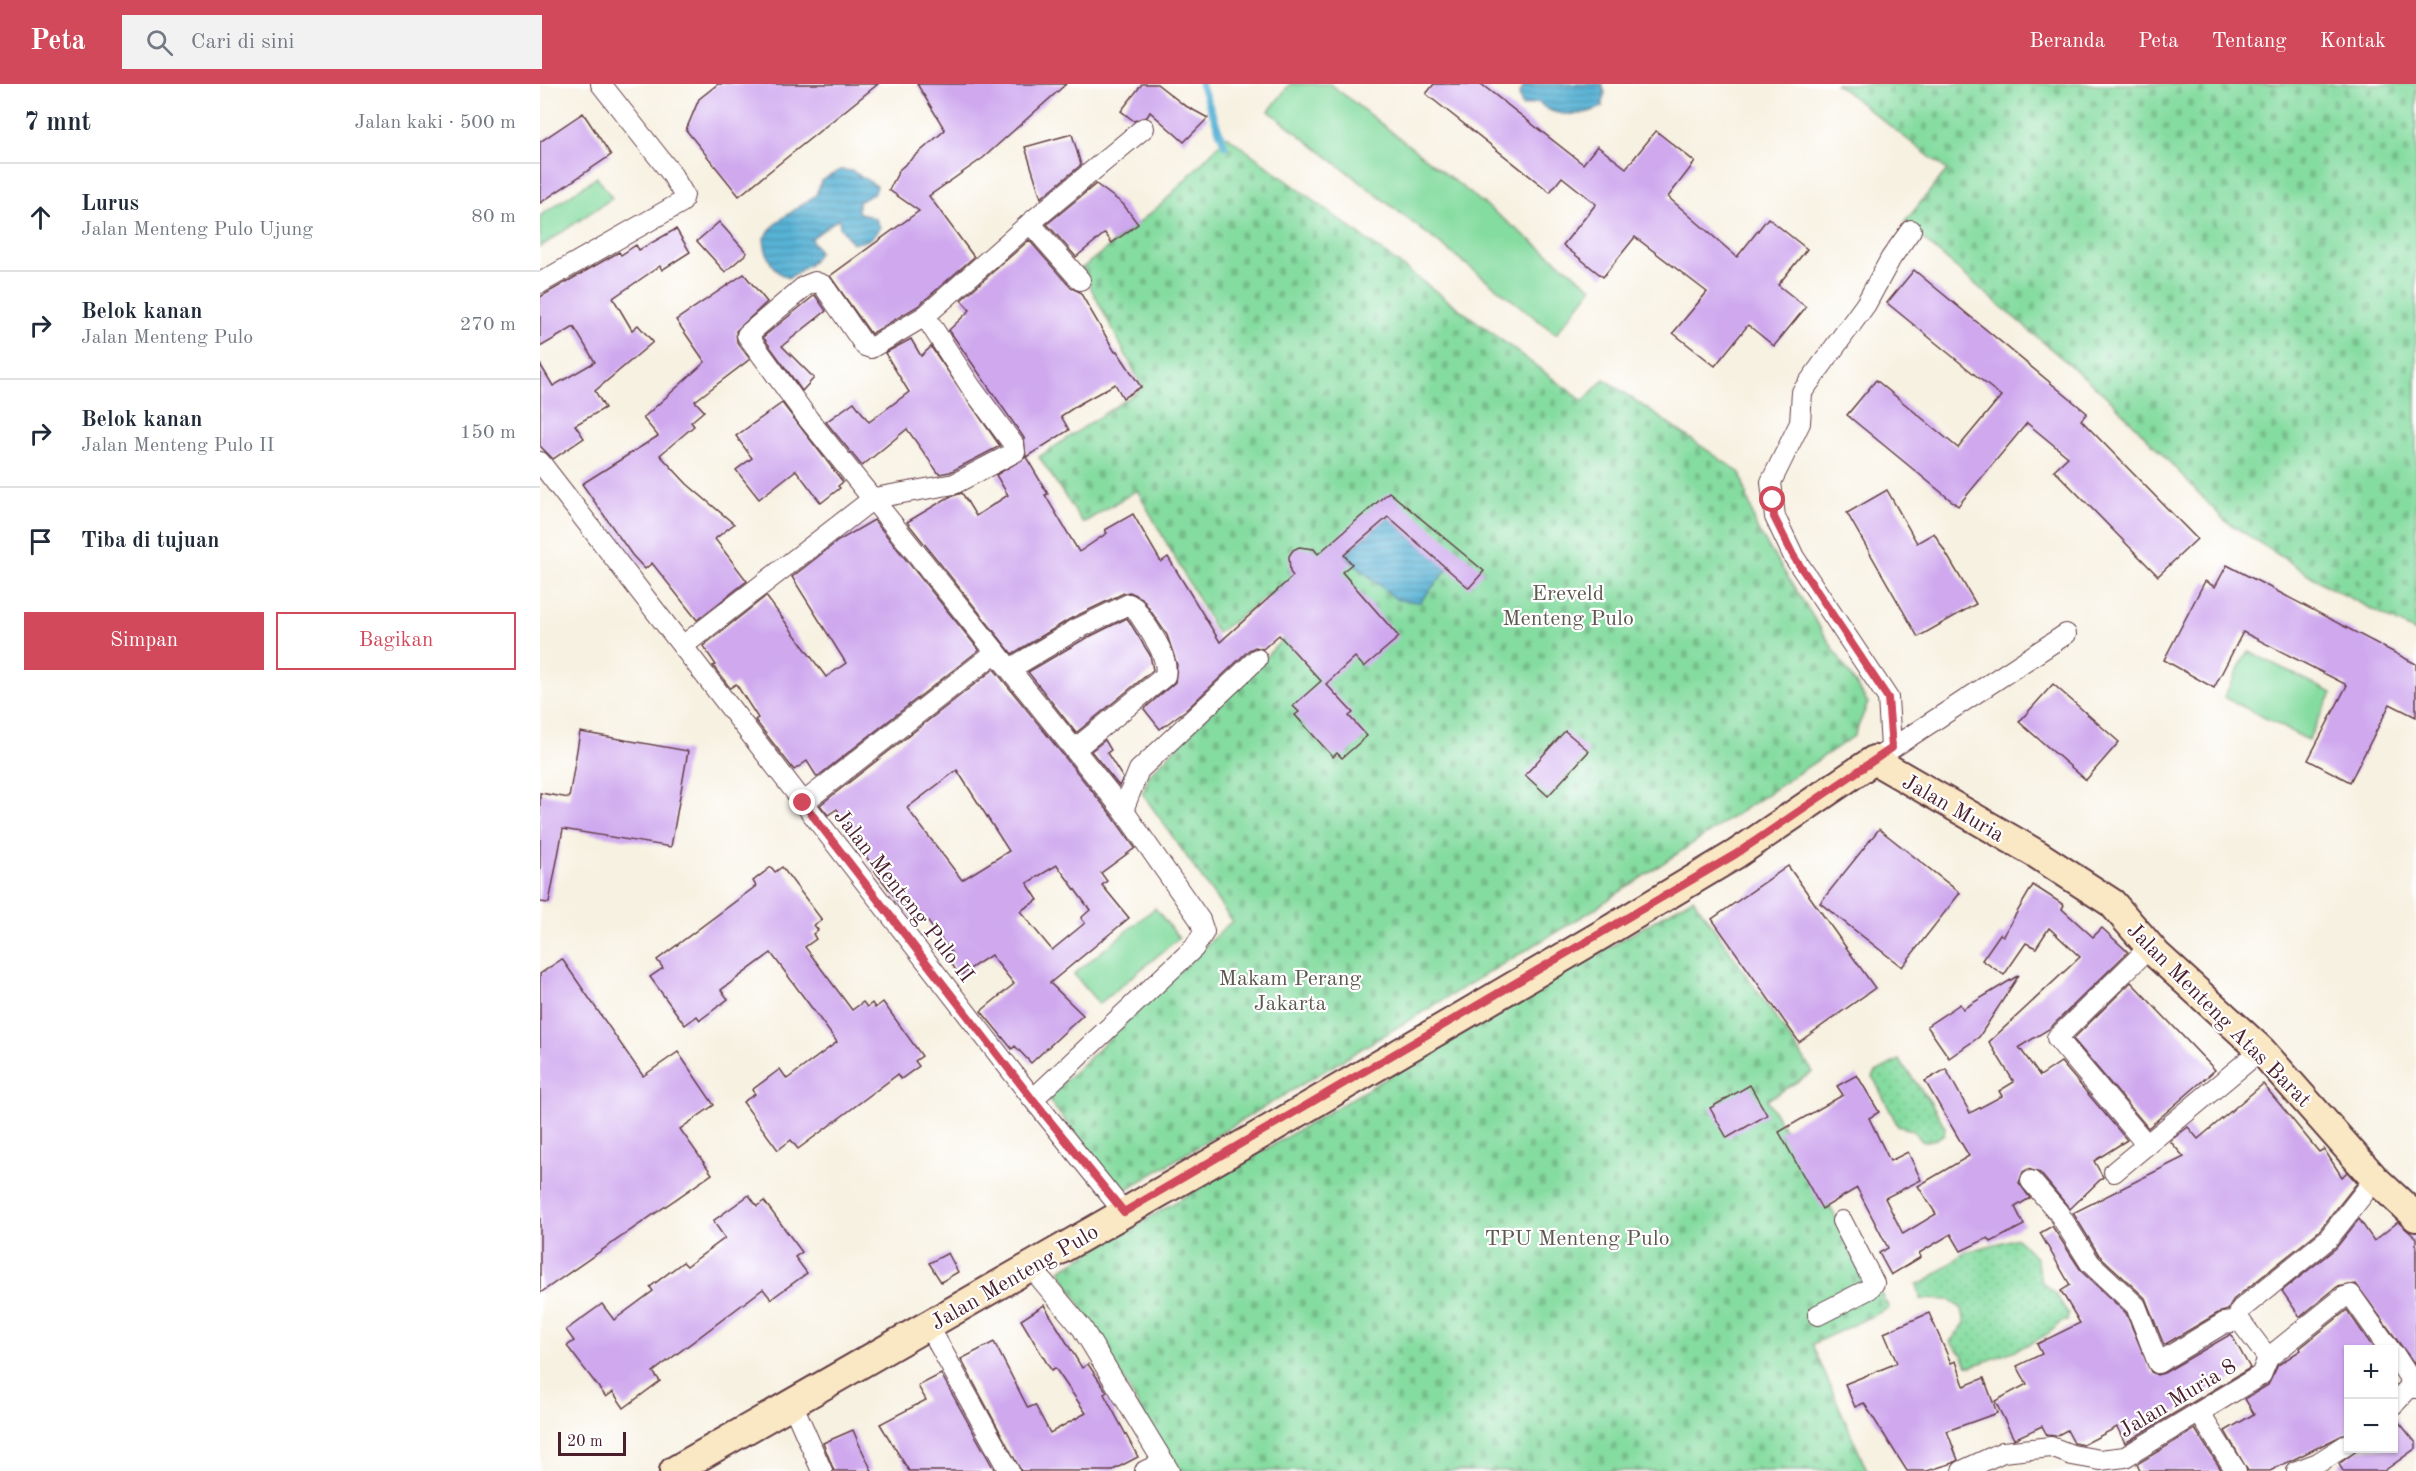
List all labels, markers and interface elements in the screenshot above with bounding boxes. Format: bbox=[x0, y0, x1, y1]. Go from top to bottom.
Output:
search box bbox=[122, 15, 542, 69]
icon: search bbox=[143, 26, 176, 59]
text: Peta bbox=[30, 28, 86, 56]
text: Cari di sini bbox=[191, 31, 294, 53]
text: Beranda bbox=[2029, 31, 2105, 52]
text: Peta bbox=[2138, 31, 2179, 52]
text: Tentang bbox=[2212, 31, 2287, 52]
text: Kontak bbox=[2320, 31, 2386, 52]
text: 7 mnt bbox=[24, 110, 91, 136]
text: Jalan kaki · 500 m bbox=[354, 113, 516, 133]
text: Lurus bbox=[81, 193, 139, 215]
icon: ahead bbox=[24, 201, 57, 234]
text: 80 m bbox=[471, 207, 516, 227]
text: Jalan Menteng Pulo Ujung bbox=[81, 220, 313, 240]
text: Belok kanan bbox=[81, 301, 203, 323]
icon: right bbox=[24, 309, 57, 342]
text: 270 m bbox=[460, 315, 516, 335]
text: Jalan Menteng Pulo bbox=[81, 328, 253, 348]
text: Belok kanan bbox=[81, 409, 203, 431]
icon: right bbox=[24, 417, 57, 450]
text: 150 m bbox=[460, 423, 516, 443]
text: Jalan Menteng Pulo II bbox=[81, 436, 274, 456]
route start bbox=[1759, 486, 1785, 512]
icon: arrive bbox=[24, 525, 57, 558]
text: Tiba di tujuan bbox=[81, 530, 219, 552]
park label: Ereveld Menteng Pulo bbox=[1502, 583, 1634, 630]
button: Simpan bbox=[24, 612, 264, 670]
button: Bagikan bbox=[276, 612, 516, 670]
street label: Jalan Muria bbox=[1898, 771, 2008, 847]
route end bbox=[789, 789, 815, 815]
street label: Jalan Menteng Pulo II bbox=[829, 806, 978, 987]
street label: Jalan Menteng Atas Barat bbox=[2122, 919, 2315, 1112]
park label: Makam Perang Jakarta bbox=[1219, 968, 1362, 1015]
street label: Jalan Menteng Pulo bbox=[928, 1221, 1102, 1335]
park label: TPU Menteng Pulo bbox=[1484, 1228, 1670, 1250]
map controls bbox=[2344, 1345, 2398, 1453]
button: + bbox=[2344, 1345, 2398, 1399]
street label: Jalan Muria 8 bbox=[2116, 1355, 2240, 1442]
button: − bbox=[2344, 1399, 2398, 1453]
scale bar bbox=[558, 1429, 626, 1456]
text: 20 m bbox=[567, 1434, 603, 1450]

